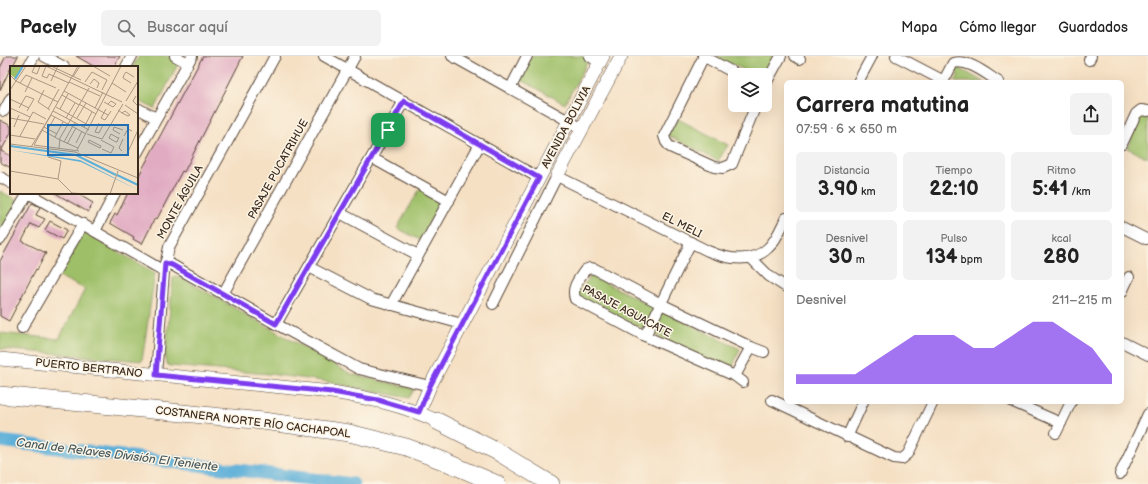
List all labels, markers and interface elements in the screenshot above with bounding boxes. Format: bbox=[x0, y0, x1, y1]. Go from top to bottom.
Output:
search box bbox=[101, 10, 381, 46]
text: Pacely bbox=[20, 16, 77, 39]
icon: search bbox=[115, 17, 137, 39]
text: Buscar aquí bbox=[147, 18, 228, 37]
text: Mapa bbox=[901, 19, 937, 36]
text: Cómo llegar bbox=[959, 19, 1036, 36]
text: Guardados bbox=[1058, 19, 1128, 36]
inset map bbox=[10, 66, 138, 194]
map controls bbox=[728, 68, 772, 112]
button: layers bbox=[728, 68, 772, 112]
street label: AVENIDA BOLIVIA bbox=[539, 83, 593, 170]
text: Carrera matutina bbox=[796, 92, 969, 119]
button: share bbox=[1070, 93, 1112, 135]
pin bbox=[371, 113, 405, 147]
street label: PASAJE PUCATRIHUE bbox=[245, 117, 311, 221]
icon: arrive bbox=[377, 119, 399, 141]
text: 07:59 · 6 × 650 m bbox=[796, 121, 897, 137]
street label: MONTE ÁGUILA bbox=[154, 162, 206, 241]
text: Distancia bbox=[824, 164, 870, 177]
text: Tiempo bbox=[935, 164, 973, 177]
text: Ritmo bbox=[1047, 164, 1076, 177]
text: 3.90 bbox=[818, 177, 858, 201]
text: 22:10 bbox=[929, 177, 979, 201]
text: 5:41 bbox=[1032, 177, 1068, 201]
text: km bbox=[858, 185, 876, 198]
text: /km bbox=[1068, 185, 1091, 198]
street label: EL MELI bbox=[660, 209, 705, 241]
text: Desnivel bbox=[825, 232, 868, 245]
text: Pulso bbox=[940, 232, 968, 245]
text: kcal bbox=[1051, 232, 1071, 245]
text: 30 bbox=[829, 245, 853, 269]
text: 134 bbox=[926, 245, 958, 269]
text: 280 bbox=[1043, 245, 1080, 269]
text: m bbox=[853, 253, 865, 266]
text: bpm bbox=[958, 253, 982, 266]
street label: PASAJE AGUACATE bbox=[580, 282, 674, 340]
text: Desnivel bbox=[796, 292, 846, 308]
text: 211–215 m bbox=[1052, 292, 1112, 308]
street label: PUERTO BERTRANO bbox=[35, 356, 143, 380]
street label: COSTANERA NORTE RÍO CACHAPOAL bbox=[155, 403, 352, 441]
water label: Canal de Relaves División El Teniente bbox=[15, 435, 219, 475]

